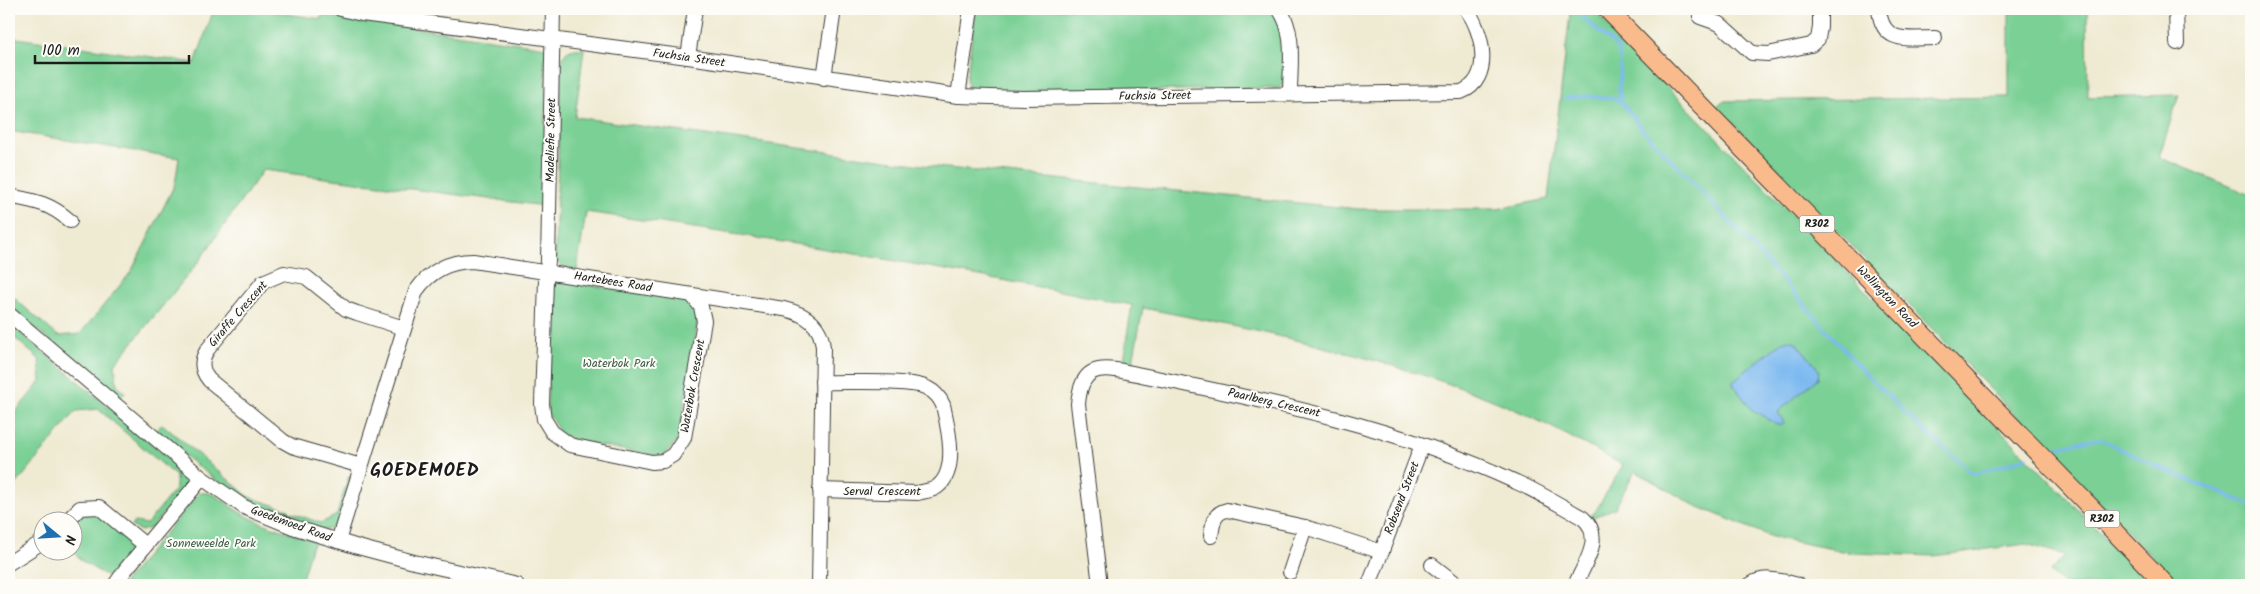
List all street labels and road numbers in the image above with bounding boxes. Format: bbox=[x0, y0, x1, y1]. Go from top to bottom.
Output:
street label: Fuchsia Street bbox=[652, 44, 727, 73]
street label: Fuchsia Street bbox=[1119, 86, 1192, 106]
street label: Madeliefie Street bbox=[541, 97, 561, 182]
road number: R302 bbox=[1800, 215, 1834, 232]
street label: Wellington Road bbox=[1852, 261, 1923, 333]
street label: Hartebees Road bbox=[573, 266, 654, 298]
street label: Giraffe Crescent bbox=[204, 276, 272, 351]
street label: Waterbok Crescent bbox=[675, 337, 711, 434]
street label: Paarlberg Crescent bbox=[1226, 383, 1322, 423]
street label: Robsend Street bbox=[1379, 458, 1425, 537]
street label: Serval Crescent bbox=[843, 482, 921, 501]
street label: Goedemoed Road bbox=[248, 501, 335, 548]
road number: R302 bbox=[2084, 510, 2120, 528]

